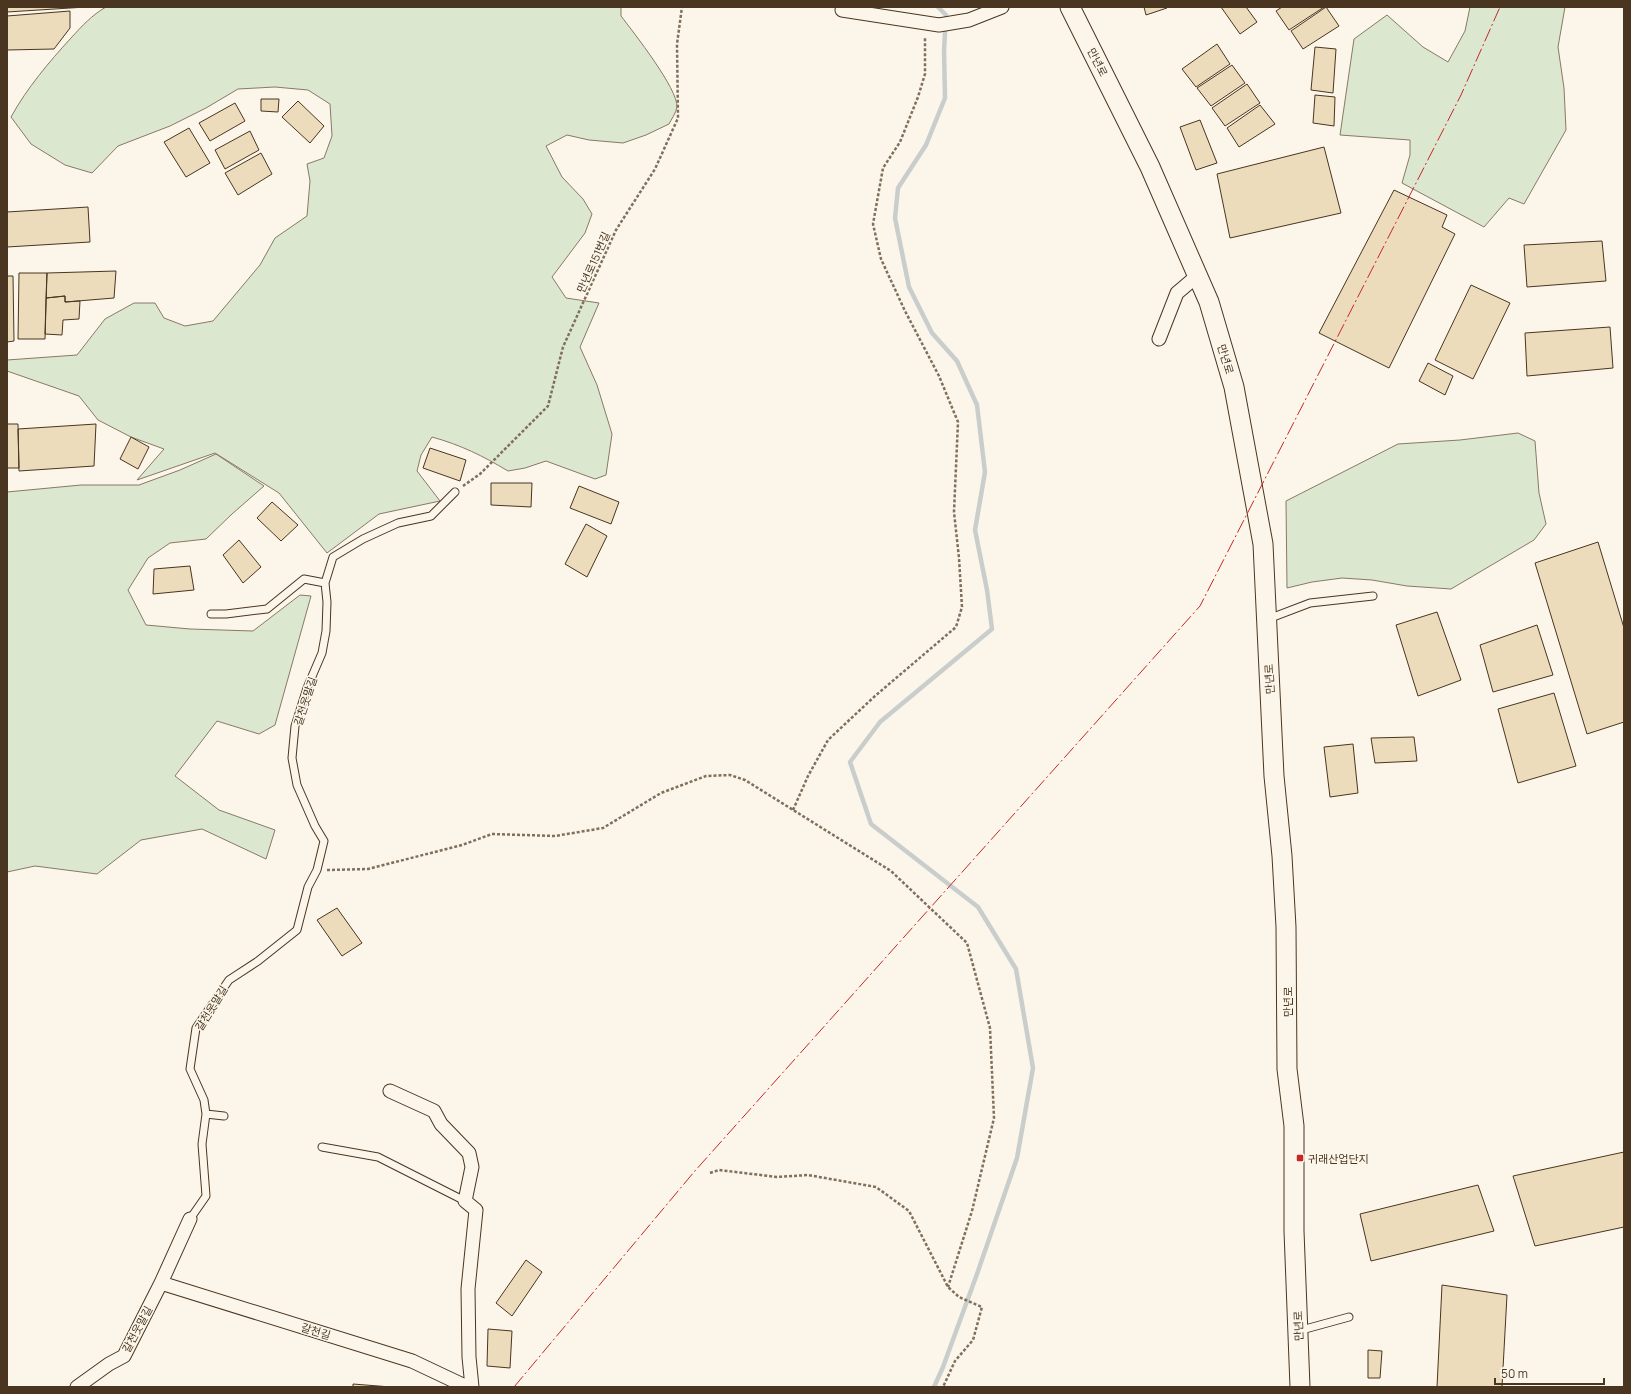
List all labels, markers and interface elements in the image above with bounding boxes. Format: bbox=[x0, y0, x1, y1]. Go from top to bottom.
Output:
street label: 만년로 bbox=[1084, 45, 1112, 79]
street label: 만년로151번길 bbox=[573, 229, 613, 295]
street label: 만년로 bbox=[1214, 342, 1238, 376]
street label: 만년로 bbox=[1261, 663, 1277, 695]
street label: 갈천웃말길 bbox=[290, 675, 320, 727]
street label: 갈천웃말길 bbox=[191, 983, 231, 1033]
street label: 만년로 bbox=[1280, 987, 1295, 1017]
place label: 귀래산업단지 bbox=[1308, 1151, 1369, 1166]
marker: 귀래산업단지 bbox=[1295, 1153, 1305, 1163]
street label: 갈천웃말길 bbox=[118, 1303, 156, 1355]
street label: 만년로 bbox=[1290, 1311, 1306, 1341]
street label: 갈천길 bbox=[299, 1319, 333, 1343]
scale bar bbox=[1495, 1360, 1604, 1386]
text: 50 m bbox=[1501, 1365, 1528, 1382]

